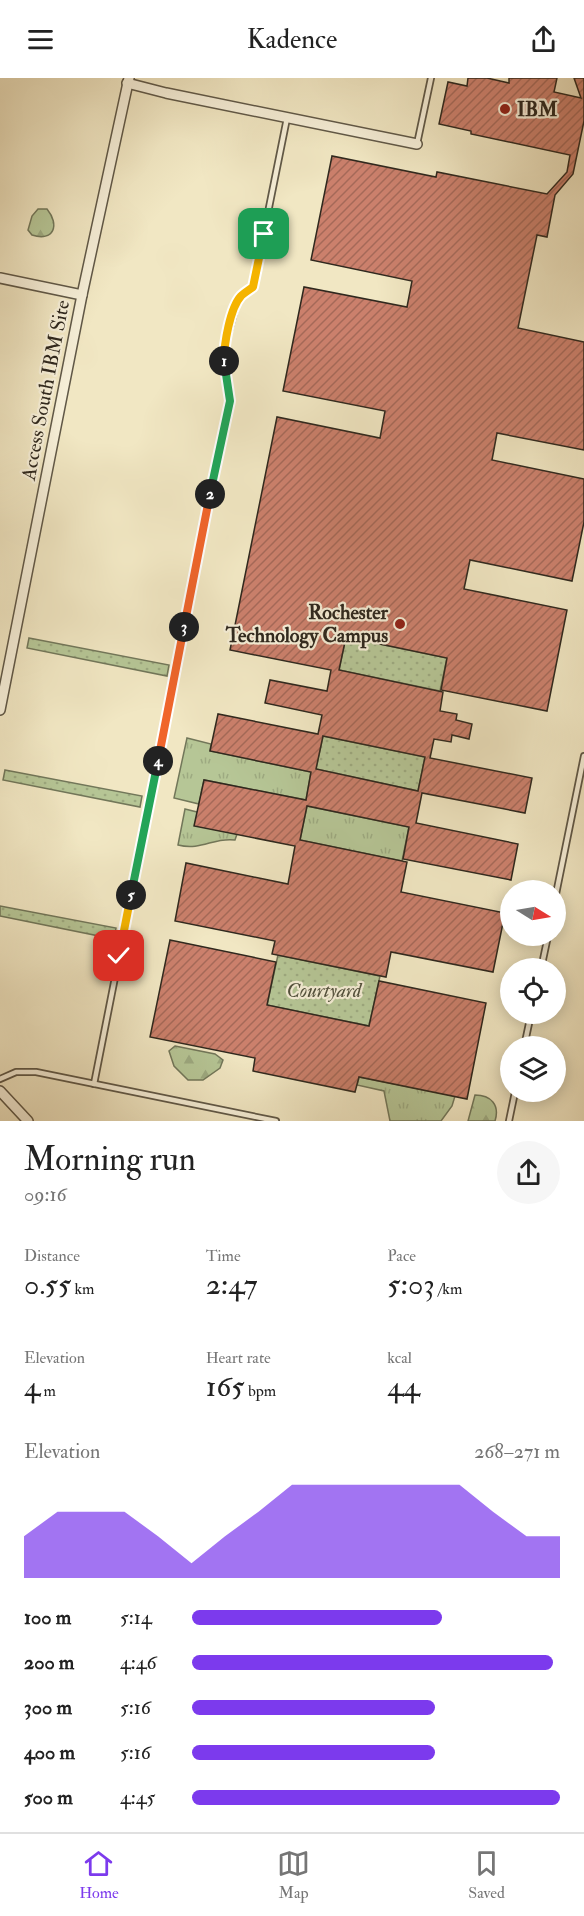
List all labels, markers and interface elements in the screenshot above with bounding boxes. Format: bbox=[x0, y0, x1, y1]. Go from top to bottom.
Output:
icon: menu bbox=[24, 23, 57, 56]
text: Kadence bbox=[247, 23, 337, 56]
icon: share bbox=[527, 23, 560, 56]
place label: IBM bbox=[517, 97, 558, 122]
marker: IBM bbox=[498, 102, 512, 116]
pin bbox=[238, 208, 289, 259]
icon: arrive bbox=[247, 217, 280, 250]
street label: Access South IBM Site bbox=[16, 298, 75, 483]
pin: 1 bbox=[209, 346, 239, 376]
text: 1 bbox=[221, 351, 227, 371]
pin: 2 bbox=[195, 479, 225, 509]
text: 2 bbox=[206, 484, 214, 504]
place label: Rochester Technology Campus bbox=[225, 600, 389, 649]
pin: 3 bbox=[169, 612, 199, 642]
text: 3 bbox=[181, 617, 187, 637]
marker: Rochester Technology Campus bbox=[393, 617, 407, 631]
pin: 4 bbox=[143, 746, 173, 776]
text: 4 bbox=[154, 751, 162, 771]
pin: 5 bbox=[116, 880, 146, 910]
north arrow bbox=[500, 880, 566, 946]
map controls bbox=[500, 880, 566, 1102]
text: 5 bbox=[127, 885, 135, 905]
pin bbox=[93, 930, 144, 981]
icon: check bbox=[102, 939, 135, 972]
button: locate bbox=[500, 958, 566, 1024]
park label: Courtyard bbox=[286, 978, 363, 1003]
button: layers bbox=[500, 1036, 566, 1102]
text: Morning run bbox=[24, 1139, 196, 1180]
button: share bbox=[497, 1141, 560, 1204]
text: 09:16 bbox=[24, 1182, 67, 1207]
text: Distance bbox=[24, 1246, 80, 1266]
text: Time bbox=[206, 1246, 241, 1266]
text: Pace bbox=[387, 1246, 416, 1266]
text: 0.55 bbox=[24, 1266, 71, 1303]
text: 2:47 bbox=[206, 1266, 258, 1303]
text: 5:03 bbox=[387, 1266, 435, 1303]
text: km bbox=[71, 1279, 95, 1299]
text: /km bbox=[435, 1279, 462, 1299]
text: Elevation bbox=[24, 1348, 85, 1368]
text: Heart rate bbox=[206, 1348, 271, 1368]
text: kcal bbox=[387, 1348, 412, 1368]
text: 4 bbox=[24, 1368, 40, 1405]
text: 165 bbox=[206, 1368, 245, 1405]
text: 44 bbox=[387, 1368, 420, 1405]
text: m bbox=[40, 1381, 56, 1401]
text: bpm bbox=[245, 1381, 276, 1401]
text: Elevation bbox=[24, 1439, 100, 1464]
text: 268–271 m bbox=[474, 1439, 560, 1464]
text: 100 m bbox=[24, 1605, 71, 1630]
text: 5:14 bbox=[120, 1605, 152, 1630]
text: 200 m bbox=[24, 1650, 74, 1675]
text: 4:46 bbox=[120, 1650, 157, 1675]
text: 300 m bbox=[24, 1695, 72, 1720]
text: 5:16 bbox=[120, 1695, 151, 1720]
text: 400 m bbox=[24, 1740, 75, 1765]
text: 5:16 bbox=[120, 1740, 151, 1765]
text: 500 m bbox=[24, 1785, 73, 1810]
text: 4:45 bbox=[120, 1785, 155, 1810]
tab: Home bbox=[79, 1847, 119, 1903]
tab: Map bbox=[277, 1847, 310, 1903]
tab: Saved bbox=[468, 1847, 505, 1903]

